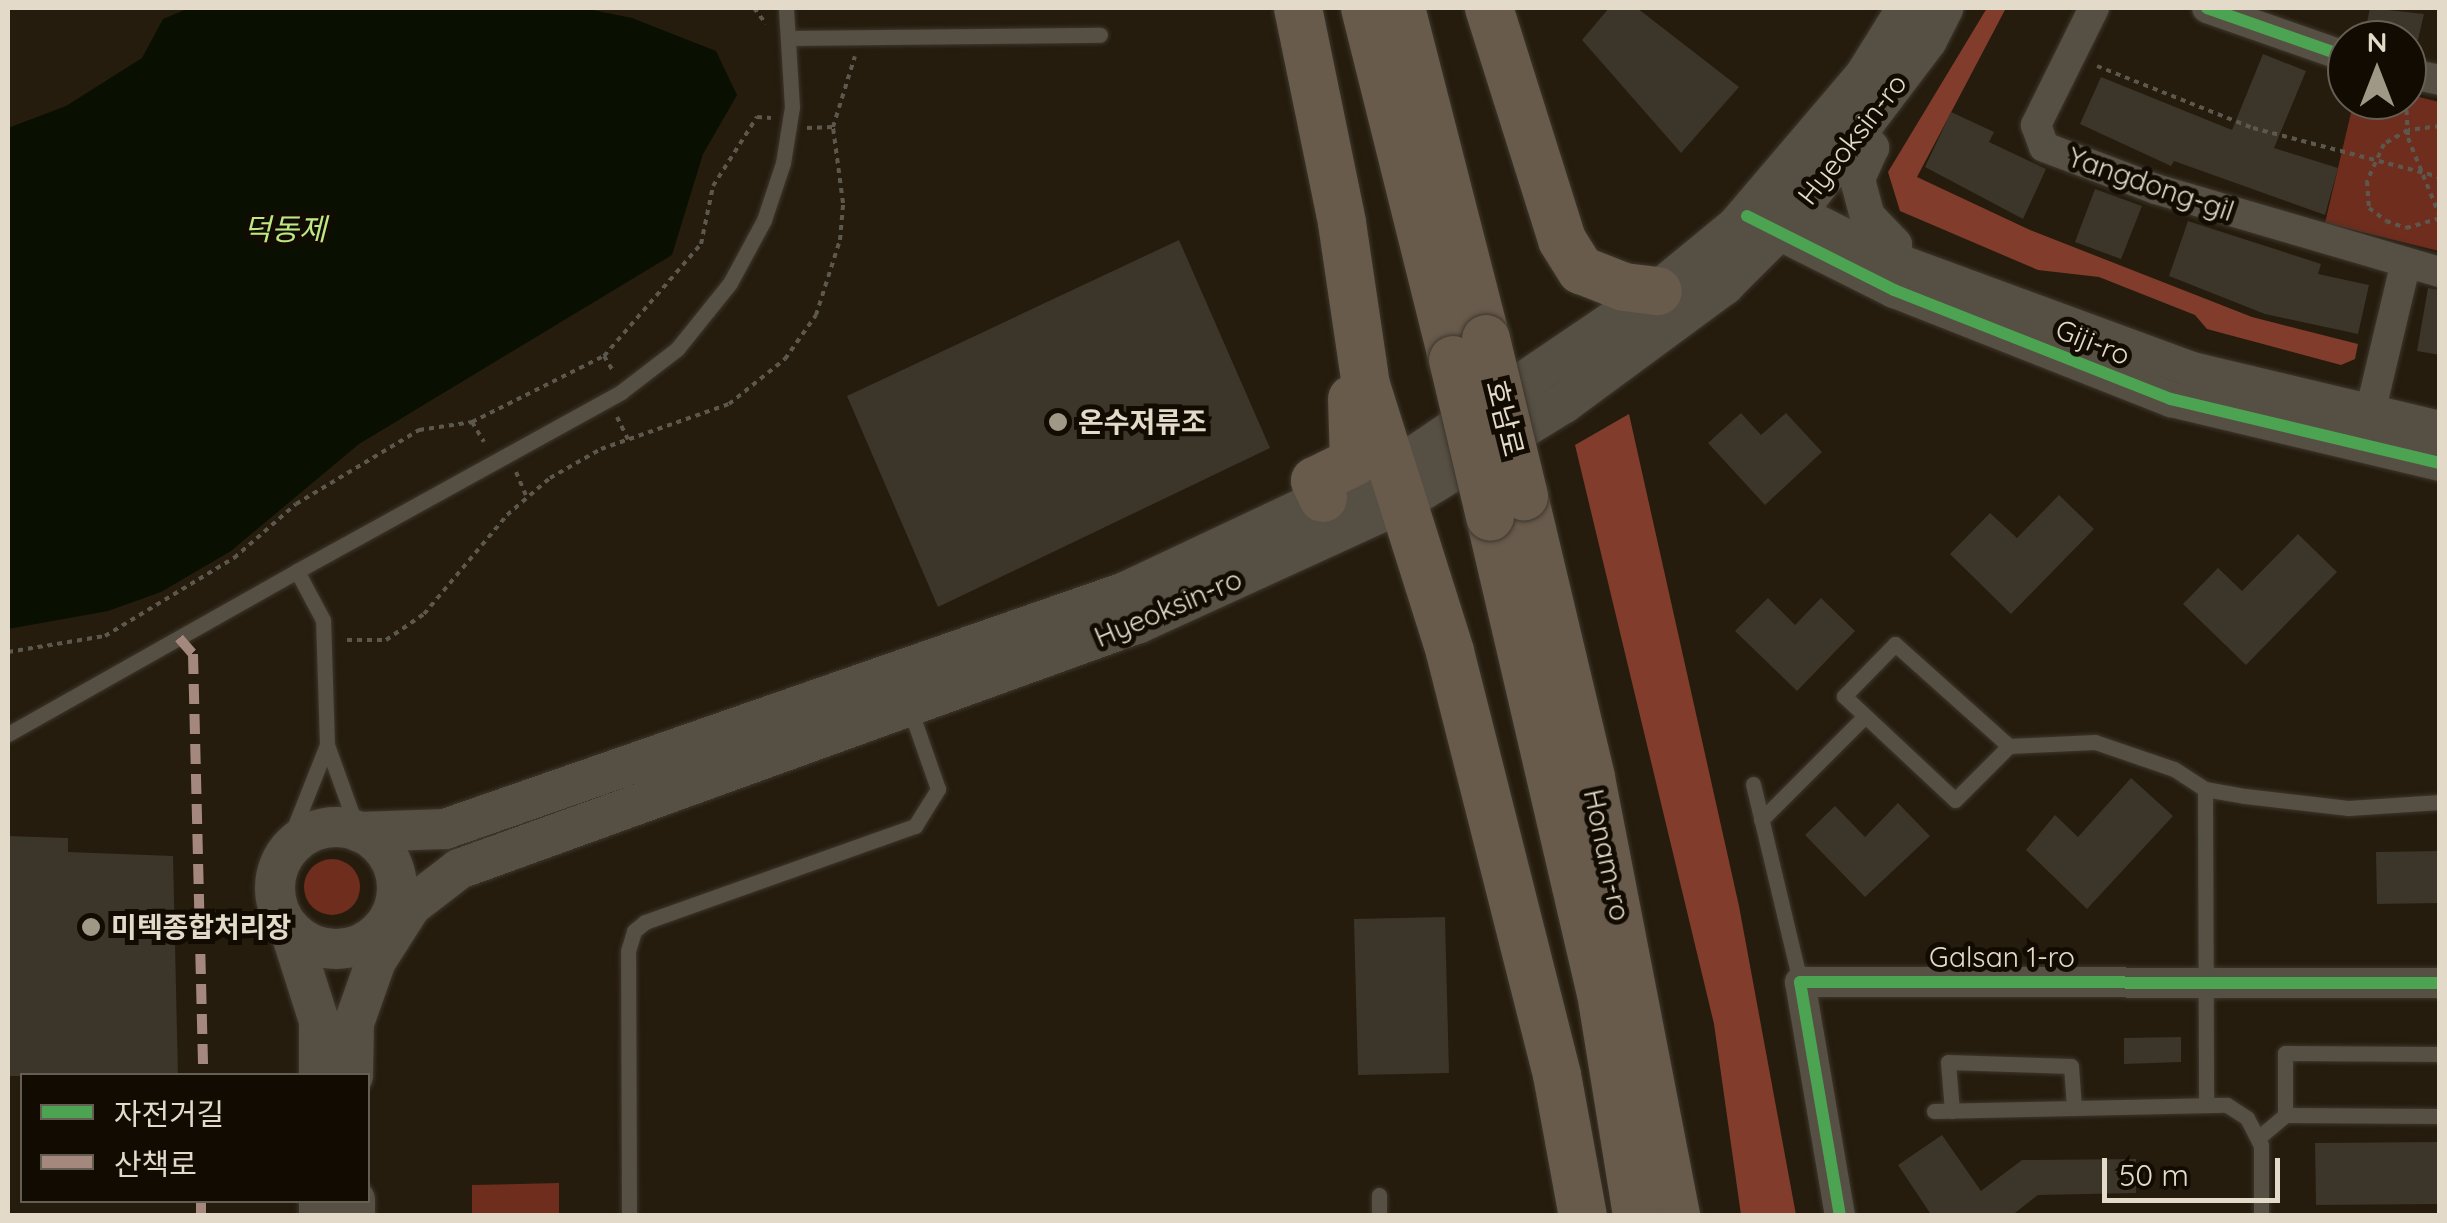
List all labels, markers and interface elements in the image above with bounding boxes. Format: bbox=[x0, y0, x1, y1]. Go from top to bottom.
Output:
north arrow bbox=[2327, 20, 2427, 120]
text: N bbox=[2367, 24, 2387, 59]
street label: Hyeoksin-ro bbox=[1790, 67, 1914, 211]
street label: Yangdong-gil bbox=[2064, 140, 2238, 228]
water label: 덕동제 bbox=[244, 211, 326, 247]
street label: Giji-ro bbox=[2051, 312, 2135, 372]
street label: 호남로 bbox=[1479, 376, 1531, 460]
place label: 온수저류조 bbox=[1078, 405, 1207, 439]
marker: 온수저류조 bbox=[1047, 411, 1069, 433]
street label: Hyeoksin-ro bbox=[1089, 562, 1247, 654]
street label: Honam-ro bbox=[1577, 786, 1637, 924]
place label: 미텍종합처리장 bbox=[111, 910, 291, 944]
marker: 미텍종합처리장 bbox=[80, 916, 102, 938]
street label: Galsan 1-ro bbox=[1929, 940, 2075, 974]
legend bbox=[20, 1073, 370, 1203]
text: 자전거길 bbox=[114, 1095, 224, 1133]
scale bar bbox=[2107, 1138, 2284, 1200]
text: 산책로 bbox=[114, 1145, 197, 1183]
text: 50 m bbox=[2119, 1156, 2189, 1194]

